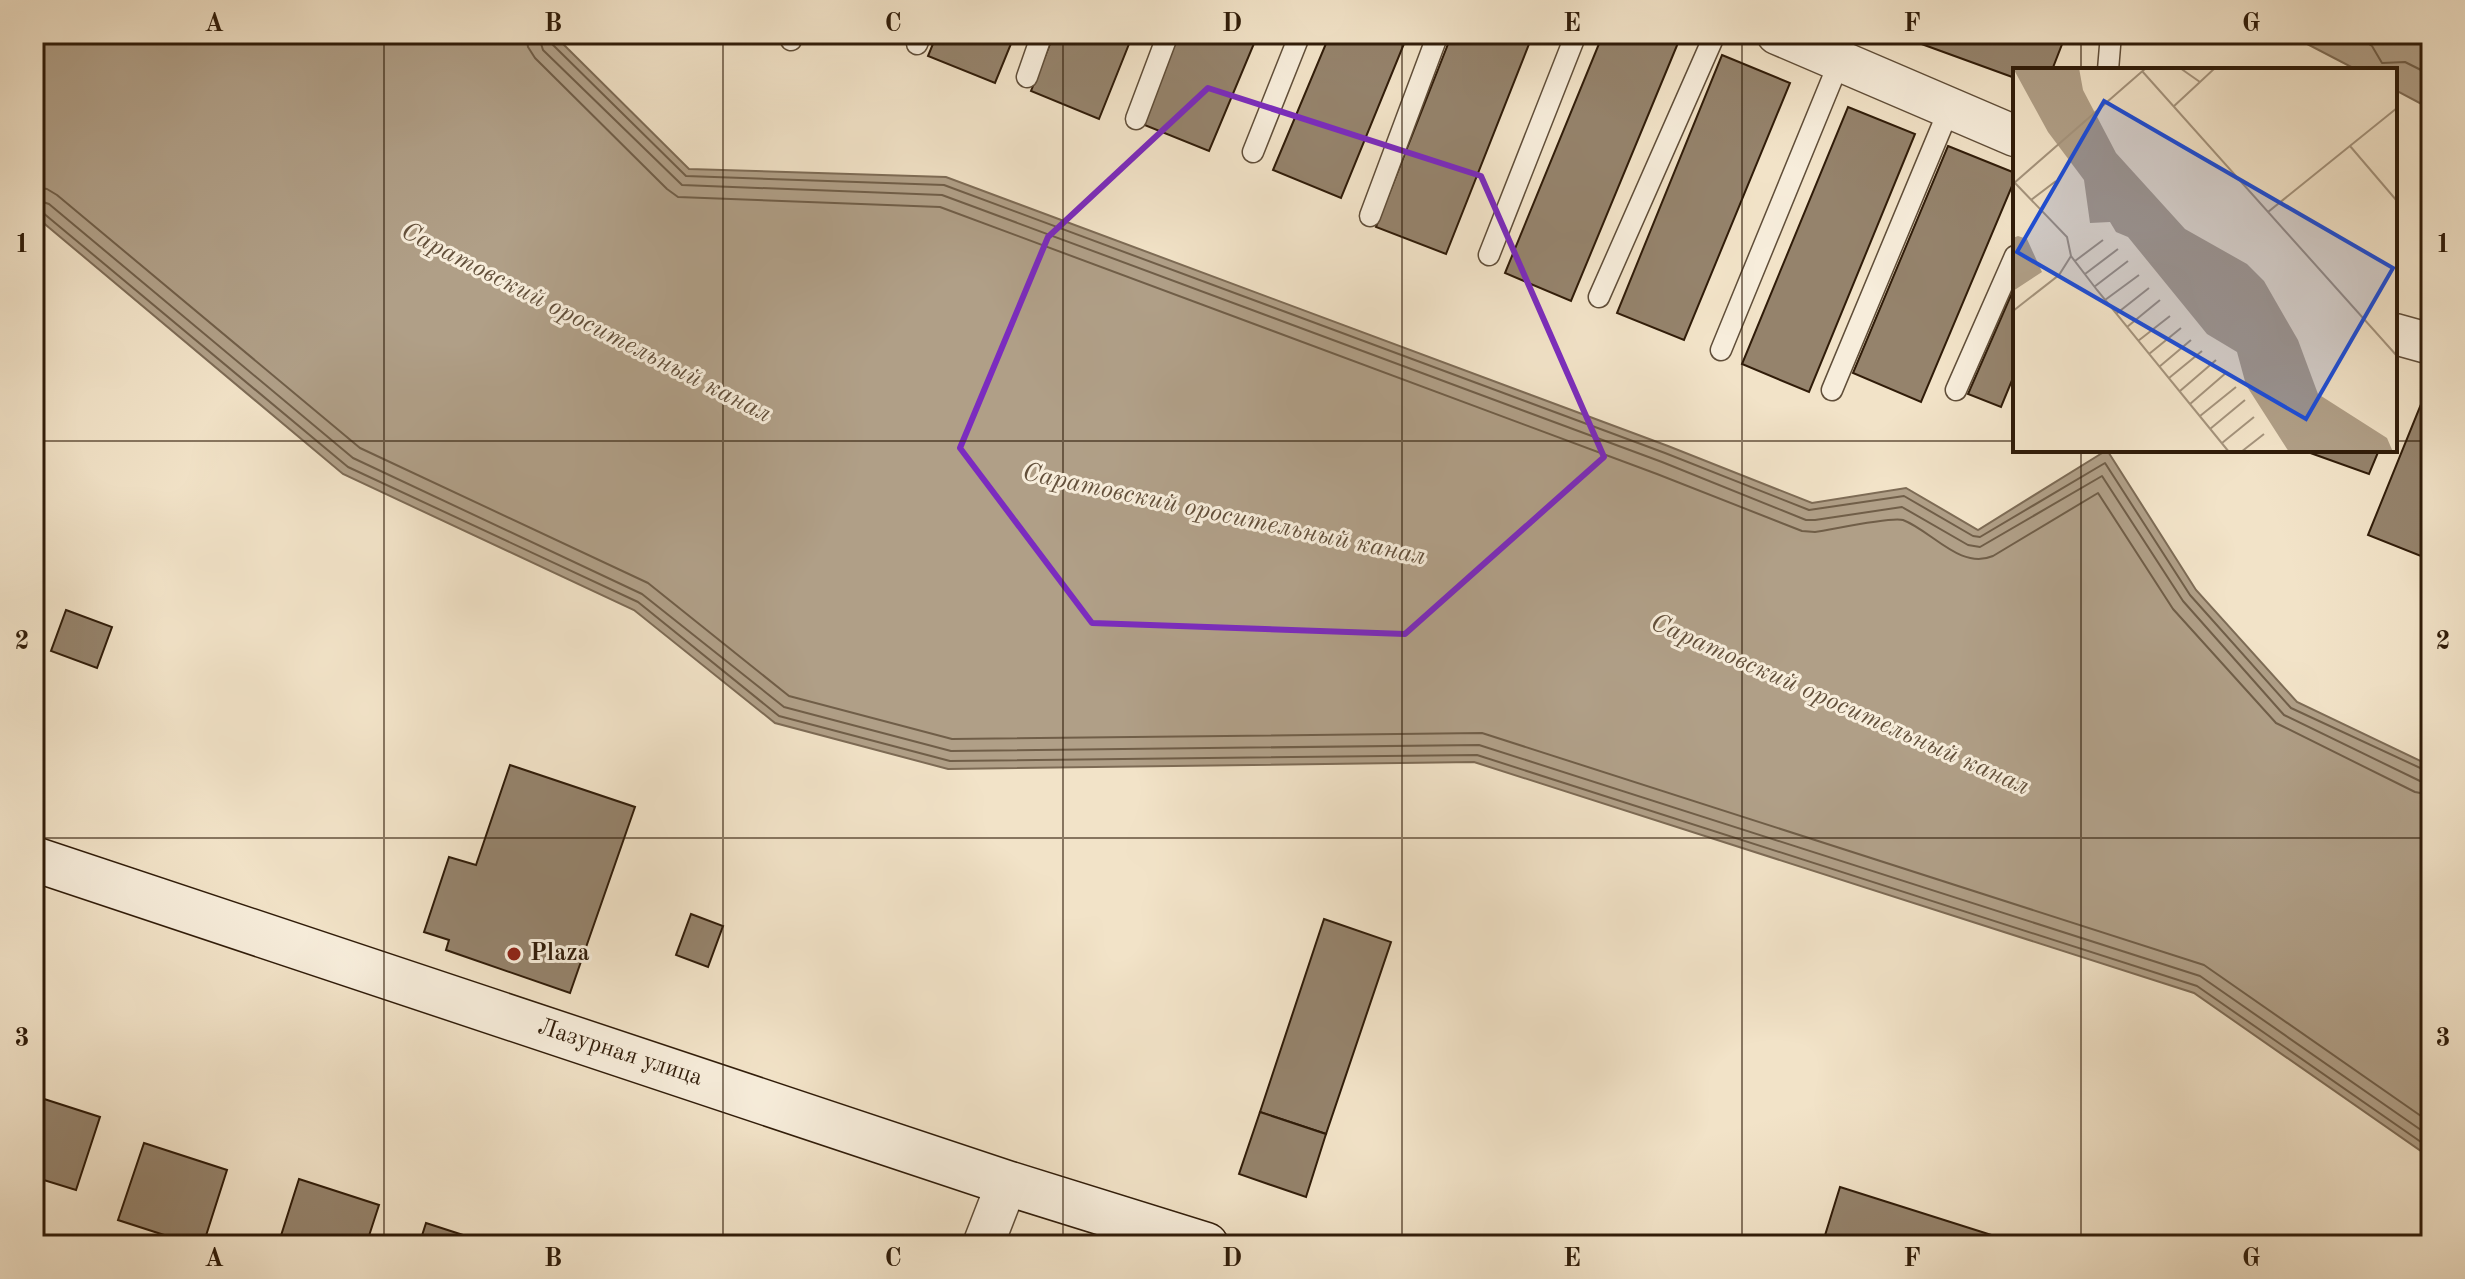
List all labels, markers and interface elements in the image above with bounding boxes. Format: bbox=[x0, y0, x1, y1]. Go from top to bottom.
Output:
text: A bbox=[204, 11, 224, 37]
text: B bbox=[544, 11, 562, 37]
text: C bbox=[884, 11, 902, 37]
text: D bbox=[1222, 11, 1242, 37]
text: E bbox=[1563, 11, 1581, 37]
text: F bbox=[1903, 11, 1921, 37]
text: G bbox=[2242, 11, 2260, 37]
inset map bbox=[2013, 68, 2397, 452]
water label: Саратовский оросительный канал bbox=[397, 218, 775, 428]
text: 1 bbox=[14, 232, 30, 258]
text: 1 bbox=[2435, 232, 2451, 258]
water label: Саратовский оросительный канал bbox=[1020, 459, 1428, 571]
water label: Саратовский оросительный канал bbox=[1647, 609, 2033, 801]
text: 2 bbox=[14, 629, 30, 655]
text: 2 bbox=[2435, 629, 2451, 655]
place label: Plaza bbox=[530, 942, 590, 966]
marker: Plaza bbox=[505, 945, 523, 963]
street label: Лазурная улица bbox=[535, 1015, 705, 1091]
text: 3 bbox=[14, 1026, 30, 1052]
text: 3 bbox=[2435, 1026, 2451, 1052]
text: A bbox=[204, 1246, 224, 1272]
text: B bbox=[544, 1246, 562, 1272]
text: C bbox=[884, 1246, 902, 1272]
text: D bbox=[1222, 1246, 1242, 1272]
text: E bbox=[1563, 1246, 1581, 1272]
text: F bbox=[1903, 1246, 1921, 1272]
text: G bbox=[2242, 1246, 2260, 1272]

